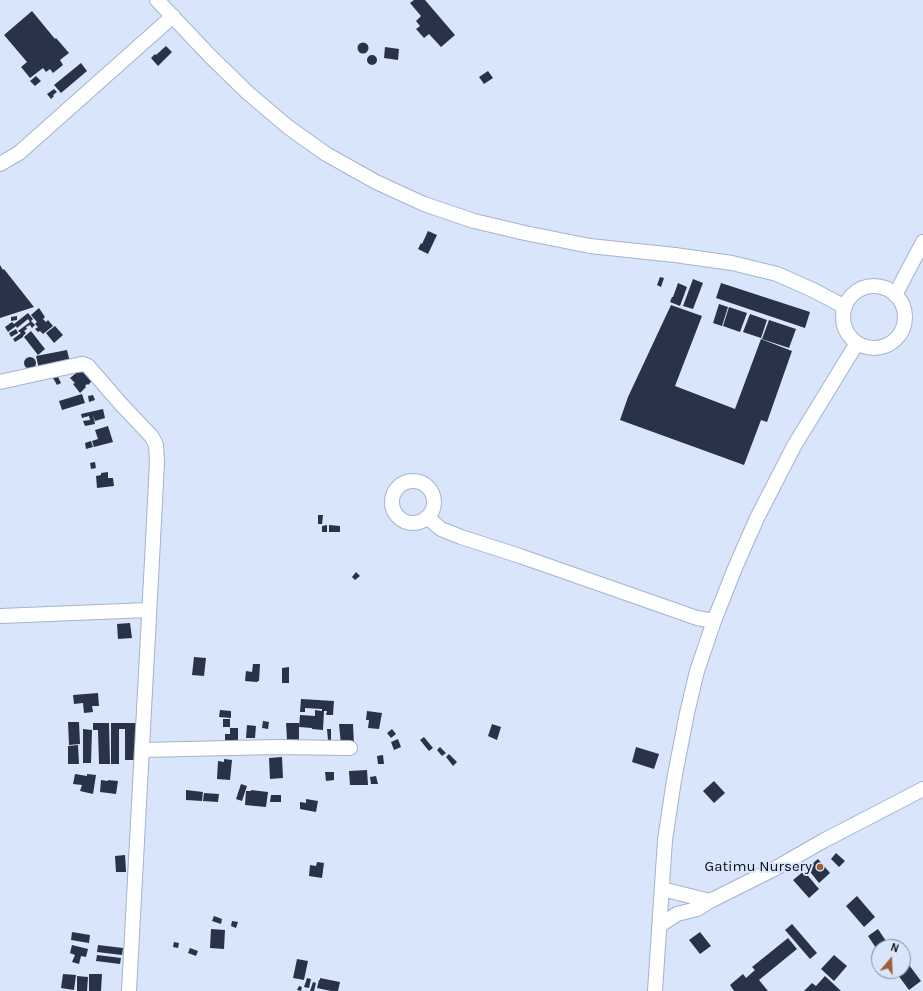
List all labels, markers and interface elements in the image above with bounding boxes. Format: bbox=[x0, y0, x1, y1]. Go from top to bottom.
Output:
place label: Gatimu Nursery bbox=[705, 858, 812, 876]
marker: Gatimu Nursery bbox=[815, 862, 825, 872]
north arrow bbox=[871, 939, 911, 979]
text: N bbox=[889, 941, 901, 956]

